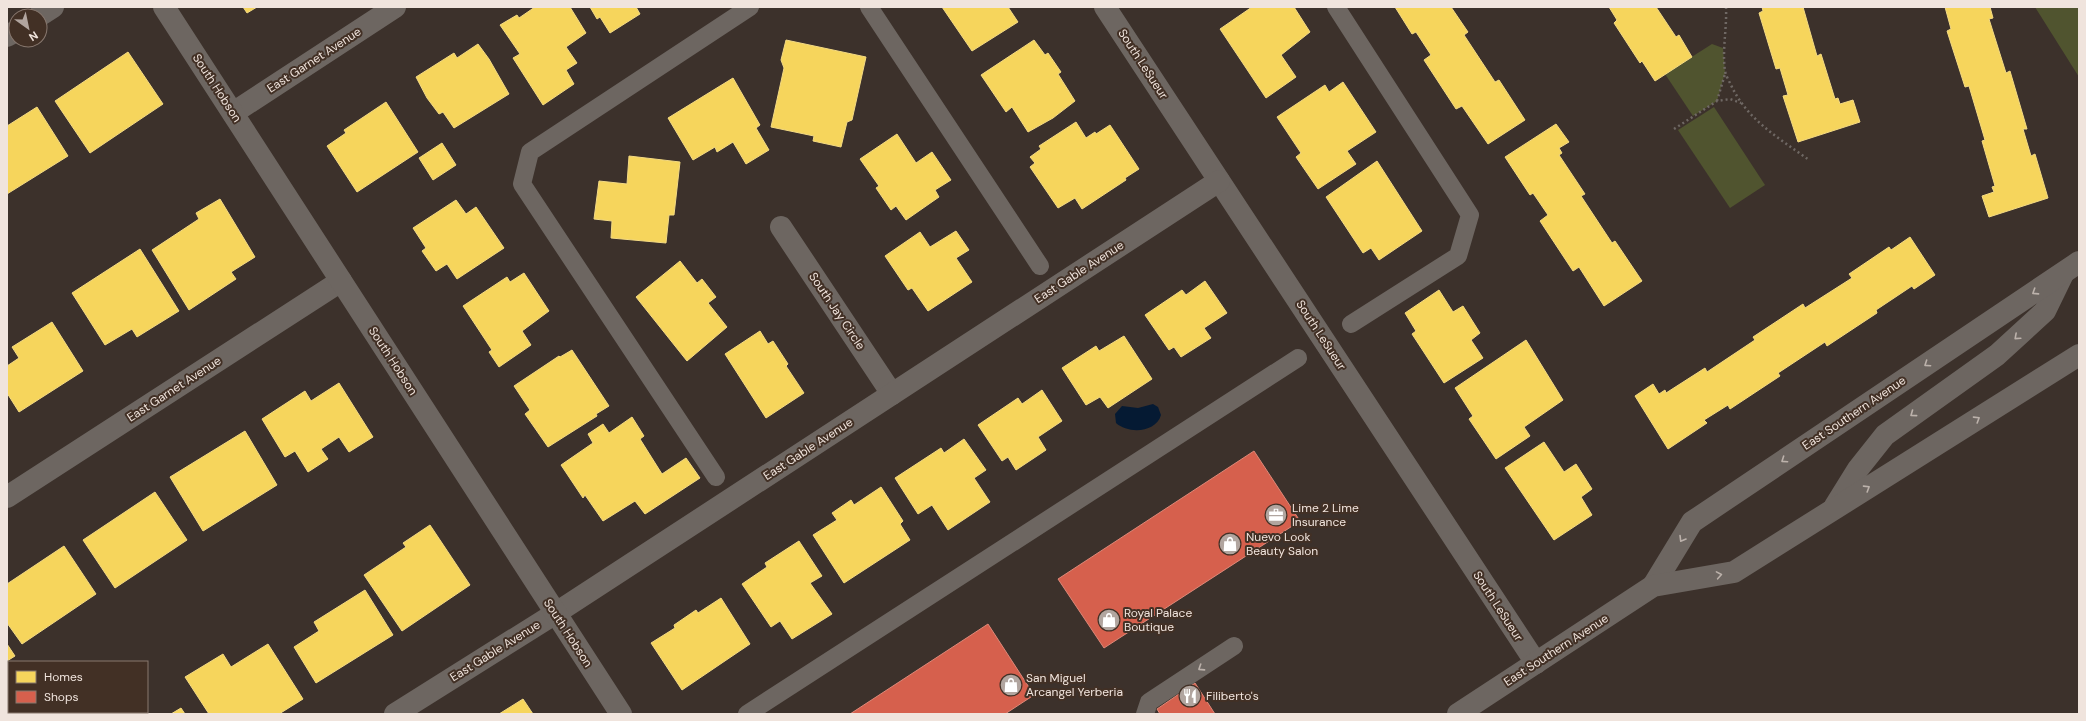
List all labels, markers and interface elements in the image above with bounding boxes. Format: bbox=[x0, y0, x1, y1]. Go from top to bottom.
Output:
north arrow bbox=[8, 8, 48, 48]
street label: East Garnet Avenue bbox=[264, 23, 364, 96]
street label: South LeSueur bbox=[1114, 26, 1172, 103]
text: N bbox=[26, 28, 41, 44]
street label: South Hobson bbox=[189, 51, 245, 125]
street label: East Gable Avenue bbox=[1031, 237, 1127, 307]
street label: South Jay Circle bbox=[805, 269, 869, 353]
one-way arrow bbox=[2032, 287, 2039, 295]
street label: South LeSueur bbox=[1292, 297, 1350, 374]
street label: South Hobson bbox=[365, 324, 421, 398]
one-way arrow bbox=[2014, 332, 2022, 339]
street label: East Garnet Avenue bbox=[124, 352, 224, 425]
one-way arrow bbox=[1924, 359, 1931, 367]
street label: East Southern Avenue bbox=[1799, 372, 1909, 454]
one-way arrow bbox=[1910, 410, 1917, 417]
street label: East Gable Avenue bbox=[760, 414, 856, 484]
one-way arrow bbox=[1973, 416, 1980, 424]
one-way arrow bbox=[1781, 455, 1788, 463]
one-way arrow bbox=[1863, 485, 1870, 493]
place label: Lime 2 Lime Insurance bbox=[1292, 500, 1359, 530]
office icon: Lime 2 Lime Insurance bbox=[1263, 502, 1289, 528]
place label: Nuevo Look Beauty Salon bbox=[1246, 529, 1318, 559]
shop icon: Nuevo Look Beauty Salon bbox=[1217, 531, 1243, 557]
one-way arrow bbox=[1680, 535, 1687, 542]
street label: South LeSueur bbox=[1469, 568, 1527, 645]
one-way arrow bbox=[1716, 571, 1722, 579]
street label: South Hobson bbox=[540, 596, 596, 670]
place label: Royal Palace Boutique bbox=[1124, 605, 1192, 635]
shop icon: Royal Palace Boutique bbox=[1096, 607, 1122, 633]
street label: East Southern Avenue bbox=[1501, 610, 1612, 690]
street label: East Gable Avenue bbox=[447, 617, 543, 685]
legend bbox=[8, 661, 148, 713]
one-way arrow bbox=[1198, 663, 1205, 671]
text: Homes bbox=[44, 669, 83, 685]
place label: San Miguel Arcangel Yerberia bbox=[1026, 670, 1123, 700]
shop icon: San Miguel Arcangel Yerberia bbox=[998, 672, 1024, 698]
restaurant icon: Filiberto's bbox=[1177, 683, 1203, 709]
place label: Filiberto's bbox=[1206, 688, 1259, 704]
text: Shops bbox=[44, 689, 79, 705]

